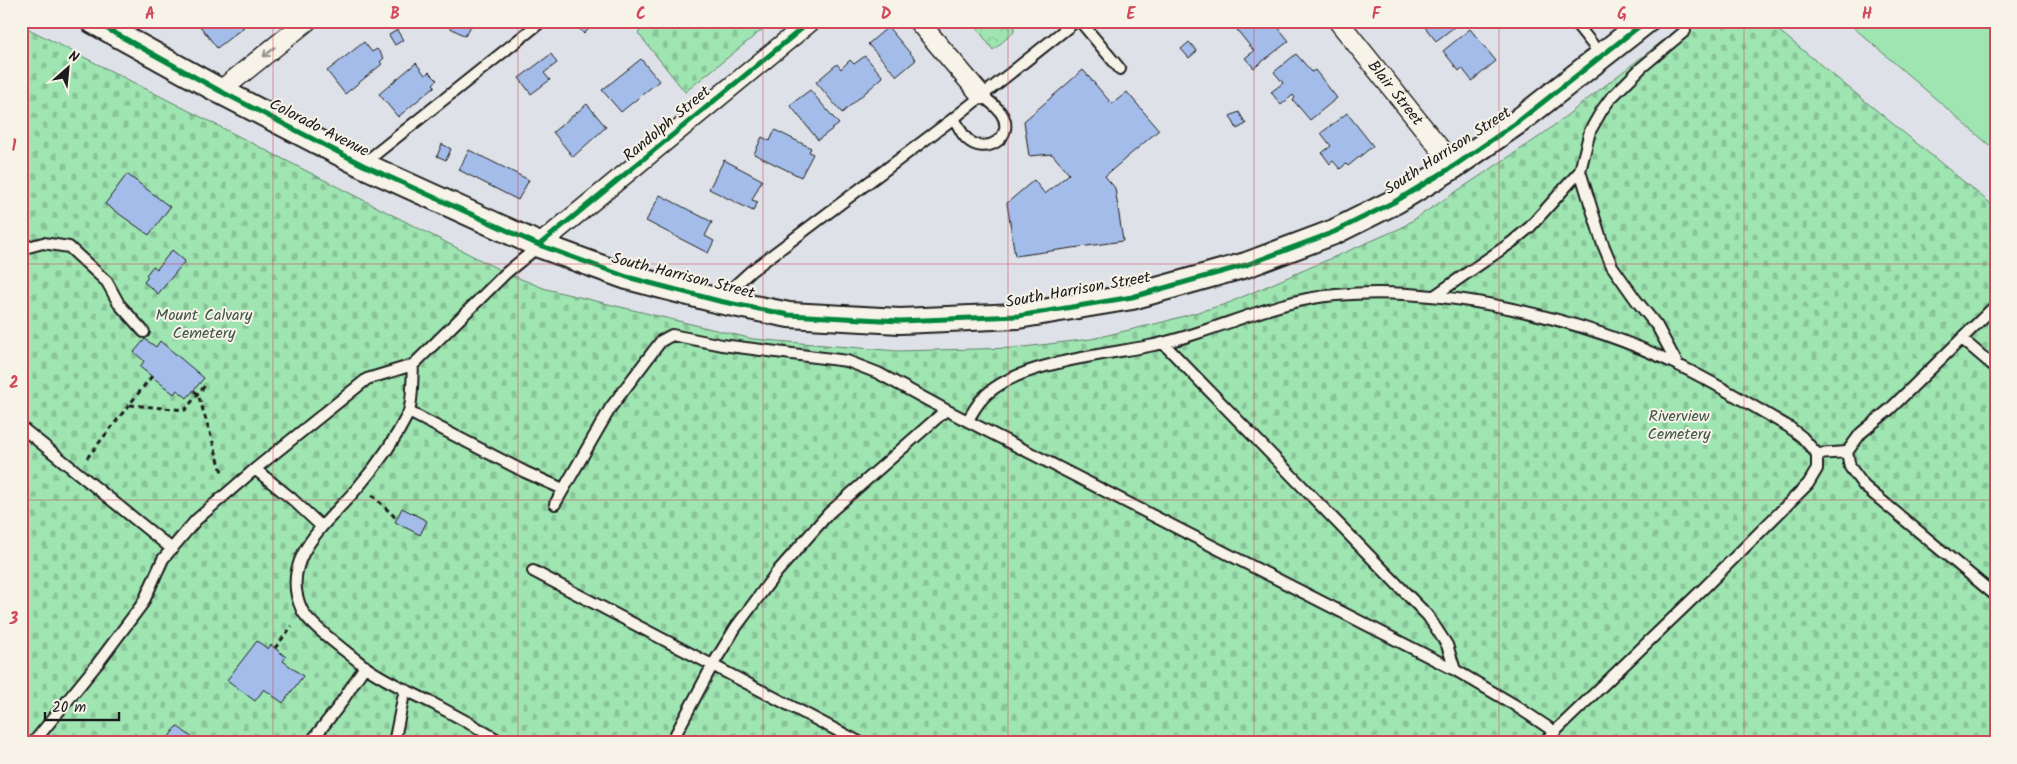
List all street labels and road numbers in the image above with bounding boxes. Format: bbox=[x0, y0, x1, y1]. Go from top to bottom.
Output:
street label: Blair Street bbox=[1361, 55, 1430, 132]
street label: Randolph Street bbox=[618, 79, 717, 168]
street label: Colorado Avenue bbox=[265, 92, 373, 164]
street label: South Harrison Street bbox=[1380, 100, 1517, 201]
street label: South Harrison Street bbox=[609, 246, 758, 306]
street label: South Harrison Street bbox=[1004, 265, 1153, 315]

